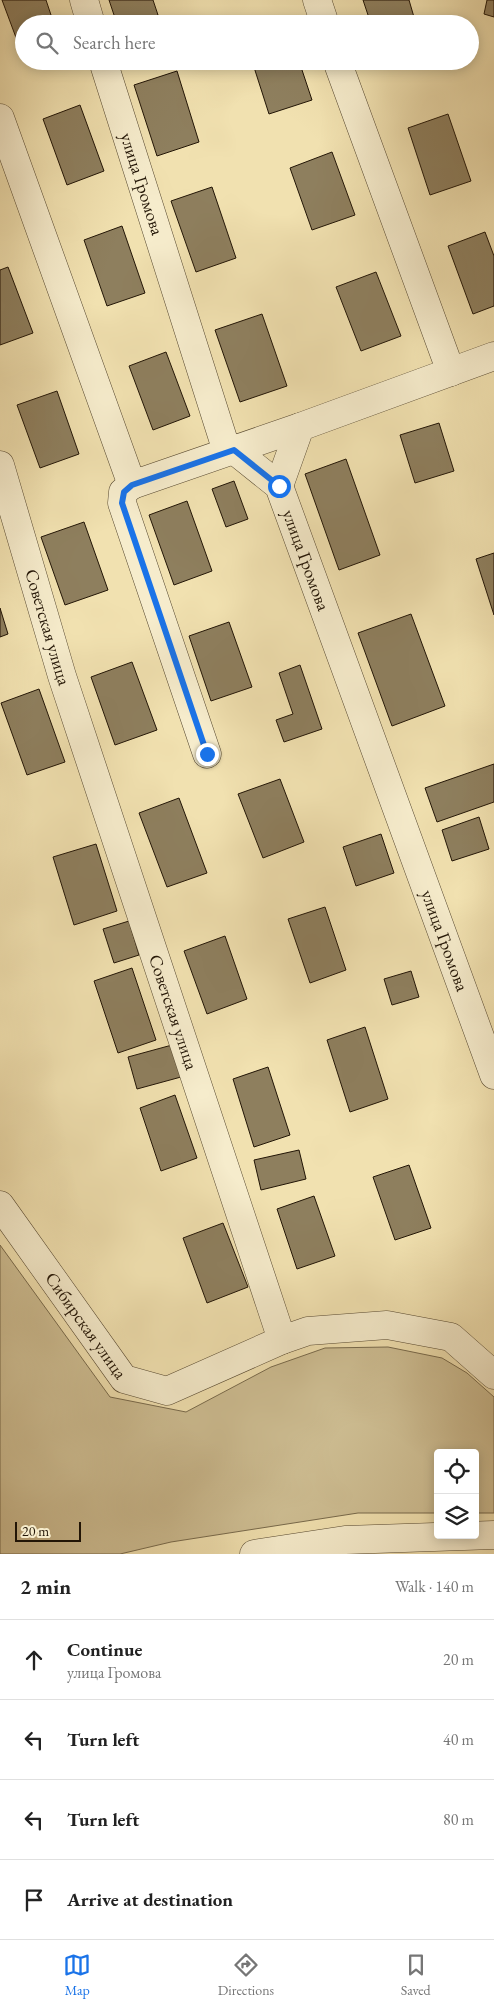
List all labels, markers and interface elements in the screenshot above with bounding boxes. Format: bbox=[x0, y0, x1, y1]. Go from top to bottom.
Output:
search box bbox=[15, 15, 479, 70]
icon: search bbox=[33, 29, 61, 57]
text: Search here bbox=[73, 30, 155, 55]
street label: улица Громова bbox=[115, 130, 170, 239]
route start bbox=[268, 475, 291, 498]
street label: улица Громова bbox=[277, 506, 336, 614]
street label: Советская улица bbox=[20, 566, 77, 689]
route end bbox=[196, 743, 219, 766]
street label: улица Громова bbox=[416, 886, 475, 995]
street label: Советская улица bbox=[144, 951, 204, 1073]
street label: Сибирская улица bbox=[40, 1267, 133, 1384]
map controls bbox=[434, 1449, 479, 1539]
button: locate bbox=[434, 1449, 479, 1494]
button: layers bbox=[434, 1494, 479, 1539]
scale bar bbox=[15, 1519, 81, 1542]
text: 20 m bbox=[22, 1522, 49, 1540]
text: 2 min bbox=[20, 1573, 71, 1600]
text: Walk · 140 m bbox=[395, 1576, 474, 1597]
text: Continue bbox=[67, 1637, 142, 1662]
icon: ahead bbox=[20, 1646, 48, 1674]
text: 20 m bbox=[443, 1649, 474, 1670]
text: улица Громова bbox=[67, 1662, 161, 1683]
icon: left bbox=[20, 1726, 48, 1754]
text: Turn left bbox=[67, 1727, 139, 1752]
text: 40 m bbox=[443, 1729, 474, 1750]
icon: left bbox=[20, 1806, 48, 1834]
text: Turn left bbox=[67, 1807, 139, 1832]
text: 80 m bbox=[443, 1809, 474, 1830]
icon: arrive bbox=[20, 1886, 48, 1914]
text: Arrive at destination bbox=[67, 1887, 233, 1912]
tab: Map bbox=[63, 1951, 91, 1999]
tab: Directions bbox=[218, 1951, 274, 1999]
tab: Saved bbox=[401, 1951, 431, 1999]

